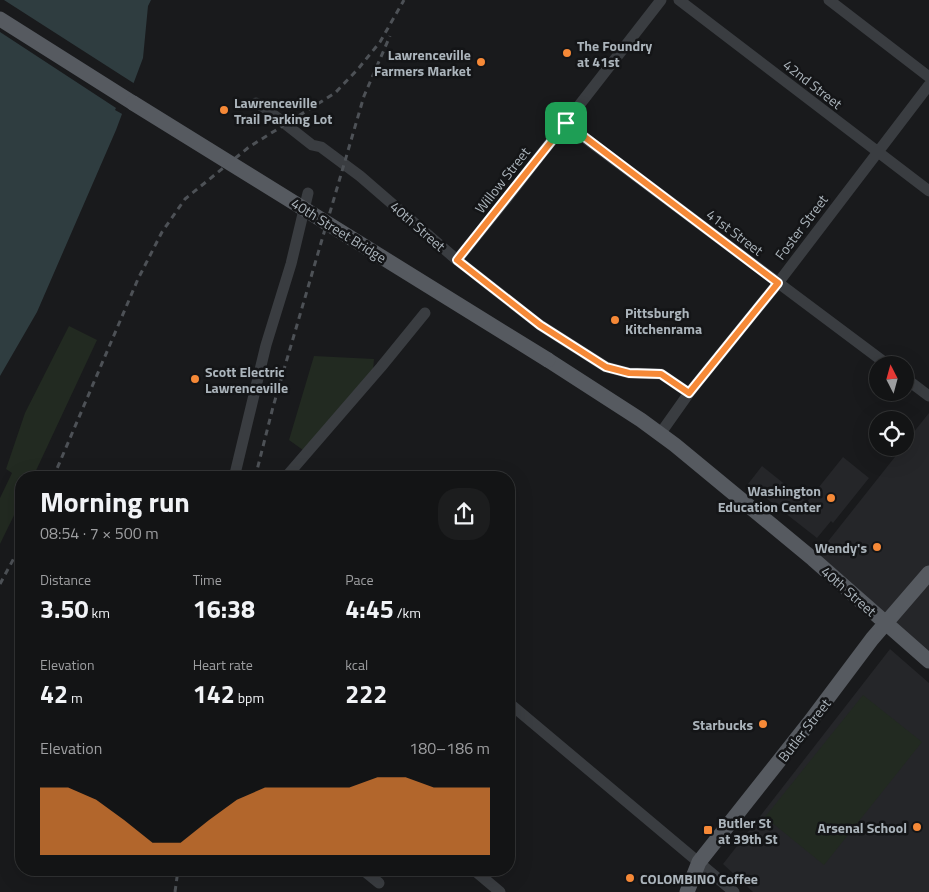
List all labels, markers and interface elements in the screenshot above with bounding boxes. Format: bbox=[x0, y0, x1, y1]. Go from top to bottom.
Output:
place label: The Foundry at 41st bbox=[577, 35, 652, 72]
place label: Lawrenceville Farmers Market bbox=[374, 44, 471, 81]
marker: The Foundry at 41st bbox=[561, 47, 573, 59]
street label: 42nd Street bbox=[779, 54, 847, 114]
marker: Lawrenceville Farmers Market bbox=[475, 56, 487, 68]
place label: Lawrenceville Trail Parking Lot bbox=[234, 92, 332, 129]
pin bbox=[545, 102, 587, 144]
marker: Lawrenceville Trail Parking Lot bbox=[218, 104, 230, 116]
icon: arrive bbox=[552, 109, 580, 137]
street label: Willow Street bbox=[469, 142, 535, 218]
street label: Foster Street bbox=[769, 190, 833, 264]
street label: 40th Street Bridge bbox=[287, 192, 391, 268]
street label: 40th Street bbox=[386, 196, 450, 256]
street label: 41st Street bbox=[702, 204, 768, 260]
place label: Pittsburgh Kitchenrama bbox=[625, 302, 702, 339]
marker: Pittsburgh Kitchenrama bbox=[609, 314, 621, 326]
north arrow bbox=[869, 356, 914, 401]
map controls bbox=[869, 356, 914, 456]
place label: Scott Electric Lawrenceville bbox=[205, 361, 288, 398]
marker: Scott Electric Lawrenceville bbox=[189, 373, 201, 385]
button: locate bbox=[869, 411, 914, 456]
text: Morning run bbox=[40, 480, 190, 523]
place label: Washington Education Center bbox=[718, 480, 821, 517]
button: share bbox=[438, 488, 490, 540]
marker: Washington Education Center bbox=[825, 492, 837, 504]
text: 08:54 · 7 × 500 m bbox=[40, 521, 159, 545]
place label: Wendy's bbox=[815, 537, 867, 558]
marker: Wendy's bbox=[871, 541, 883, 553]
street label: 40th Street bbox=[817, 561, 881, 621]
text: Distance bbox=[40, 569, 91, 590]
text: Time bbox=[193, 569, 222, 590]
text: Pace bbox=[345, 569, 374, 590]
text: 3.50 bbox=[40, 590, 88, 628]
text: 16:38 bbox=[193, 590, 255, 628]
text: 4:45 bbox=[345, 590, 394, 628]
text: km bbox=[88, 602, 110, 623]
text: /km bbox=[394, 602, 421, 623]
text: Elevation bbox=[40, 654, 94, 675]
text: Heart rate bbox=[193, 654, 253, 675]
text: kcal bbox=[345, 654, 368, 675]
text: 42 bbox=[40, 675, 68, 713]
text: 142 bbox=[193, 675, 235, 713]
text: 222 bbox=[345, 675, 387, 713]
text: m bbox=[68, 687, 83, 708]
text: bpm bbox=[235, 687, 264, 708]
street label: Butler Street bbox=[773, 694, 836, 766]
place label: Starbucks bbox=[693, 714, 753, 735]
marker: Starbucks bbox=[757, 718, 769, 730]
text: Elevation bbox=[40, 736, 102, 760]
text: 180–186 m bbox=[409, 736, 490, 760]
place label: Butler St at 39th St bbox=[718, 812, 778, 849]
place label: Arsenal School bbox=[818, 817, 907, 838]
marker: Arsenal School bbox=[911, 821, 923, 833]
marker: Butler St at 39th St bbox=[702, 824, 714, 836]
place label: COLOMBINO Coffee bbox=[640, 868, 758, 889]
marker: COLOMBINO Coffee bbox=[624, 872, 636, 884]

